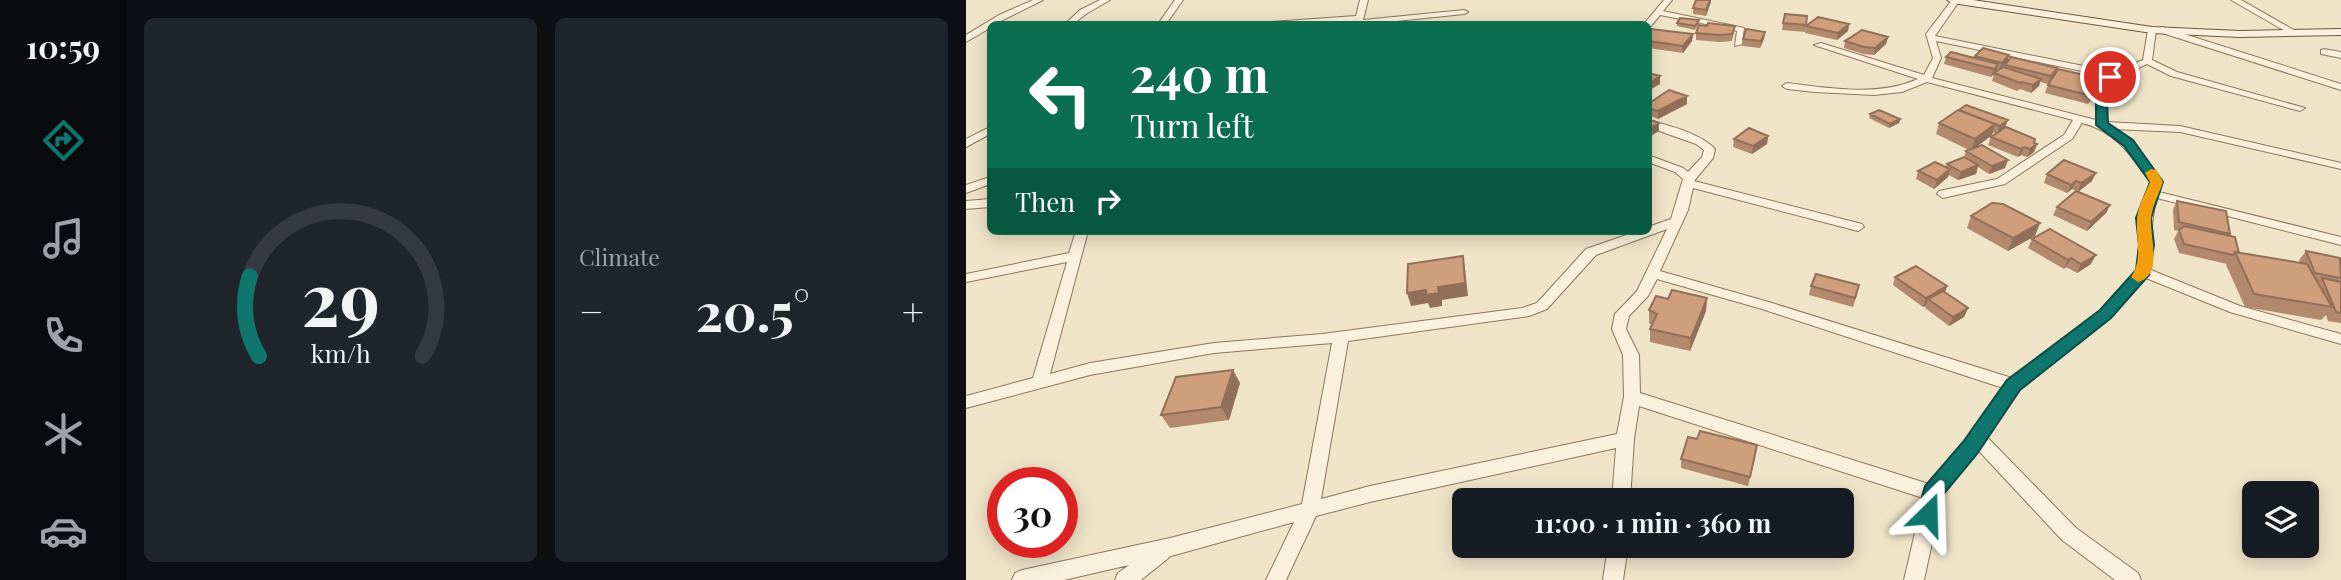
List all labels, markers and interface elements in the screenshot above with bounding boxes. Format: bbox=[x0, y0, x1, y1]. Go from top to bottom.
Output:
text: 10:59 bbox=[26, 24, 100, 67]
text: 240 m bbox=[1130, 40, 1269, 105]
pin bbox=[2080, 47, 2140, 107]
icon: left bbox=[1015, 49, 1106, 140]
icon: arrive bbox=[2091, 58, 2129, 96]
text: Turn left bbox=[1130, 103, 1254, 146]
icon: directions bbox=[39, 116, 88, 165]
icon: right bbox=[1089, 182, 1127, 220]
text: Then bbox=[1015, 184, 1075, 219]
icon: music bbox=[39, 214, 88, 263]
text: Climate bbox=[579, 241, 660, 272]
text: 29 bbox=[301, 247, 380, 344]
text: 20.5° bbox=[696, 276, 810, 345]
text: − bbox=[579, 285, 604, 336]
text: + bbox=[902, 285, 924, 336]
icon: phone bbox=[39, 311, 88, 360]
text: km/h bbox=[311, 336, 371, 369]
icon: climate bbox=[39, 409, 88, 458]
speed limit sign: 30 bbox=[987, 467, 1078, 558]
position arrow bbox=[1891, 477, 1965, 551]
map controls bbox=[2242, 481, 2319, 558]
button: layers bbox=[2242, 481, 2319, 558]
text: 11:00 · 1 min · 360 m bbox=[1535, 505, 1771, 540]
icon: car bbox=[39, 507, 88, 556]

